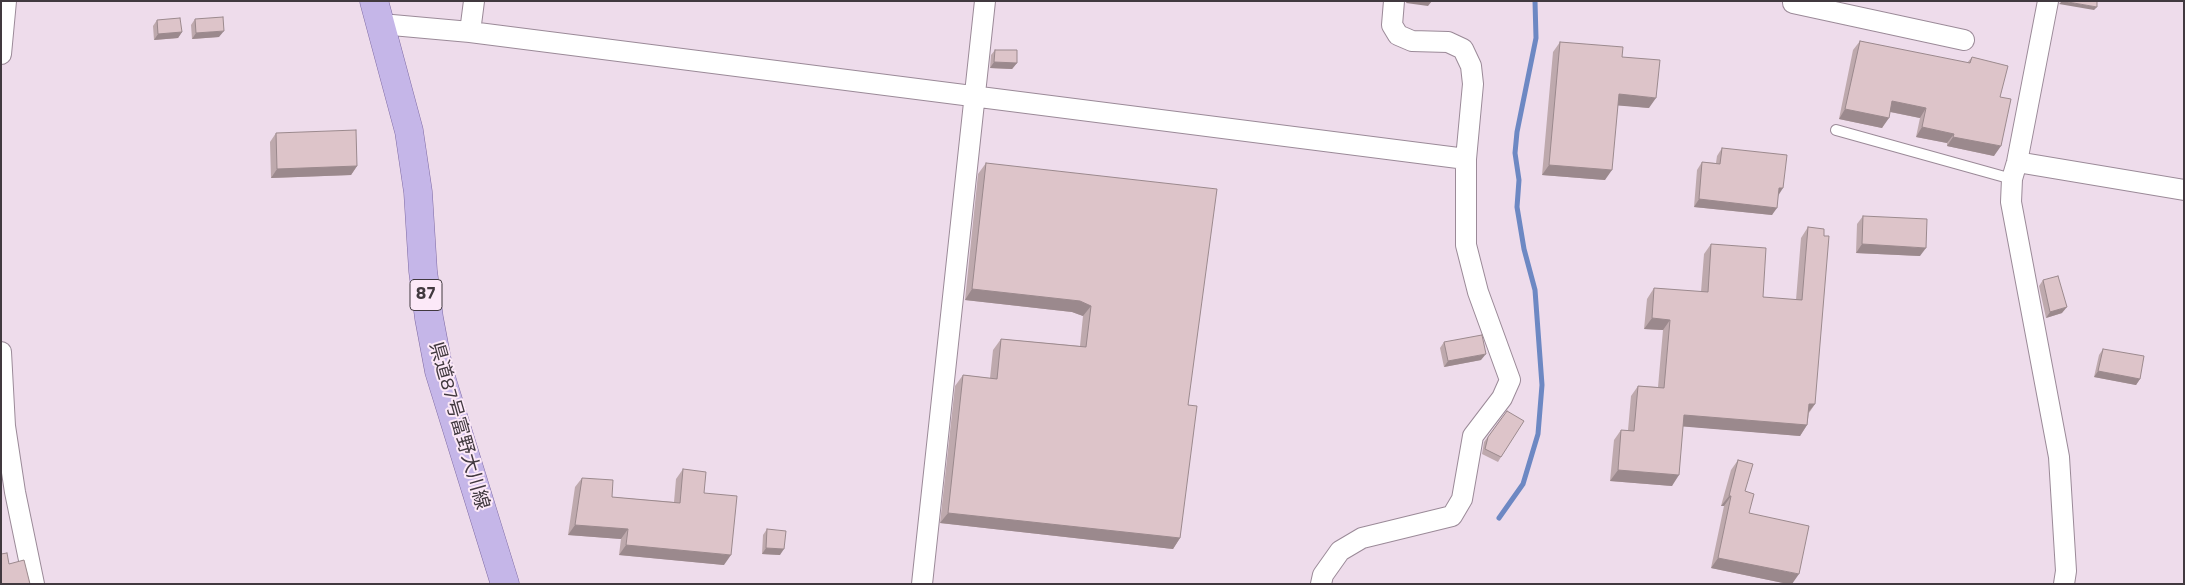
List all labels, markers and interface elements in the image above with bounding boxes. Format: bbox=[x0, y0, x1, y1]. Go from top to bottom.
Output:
road number: 87 bbox=[410, 280, 442, 310]
street label: 県道87号富野大川線 bbox=[423, 340, 493, 512]

